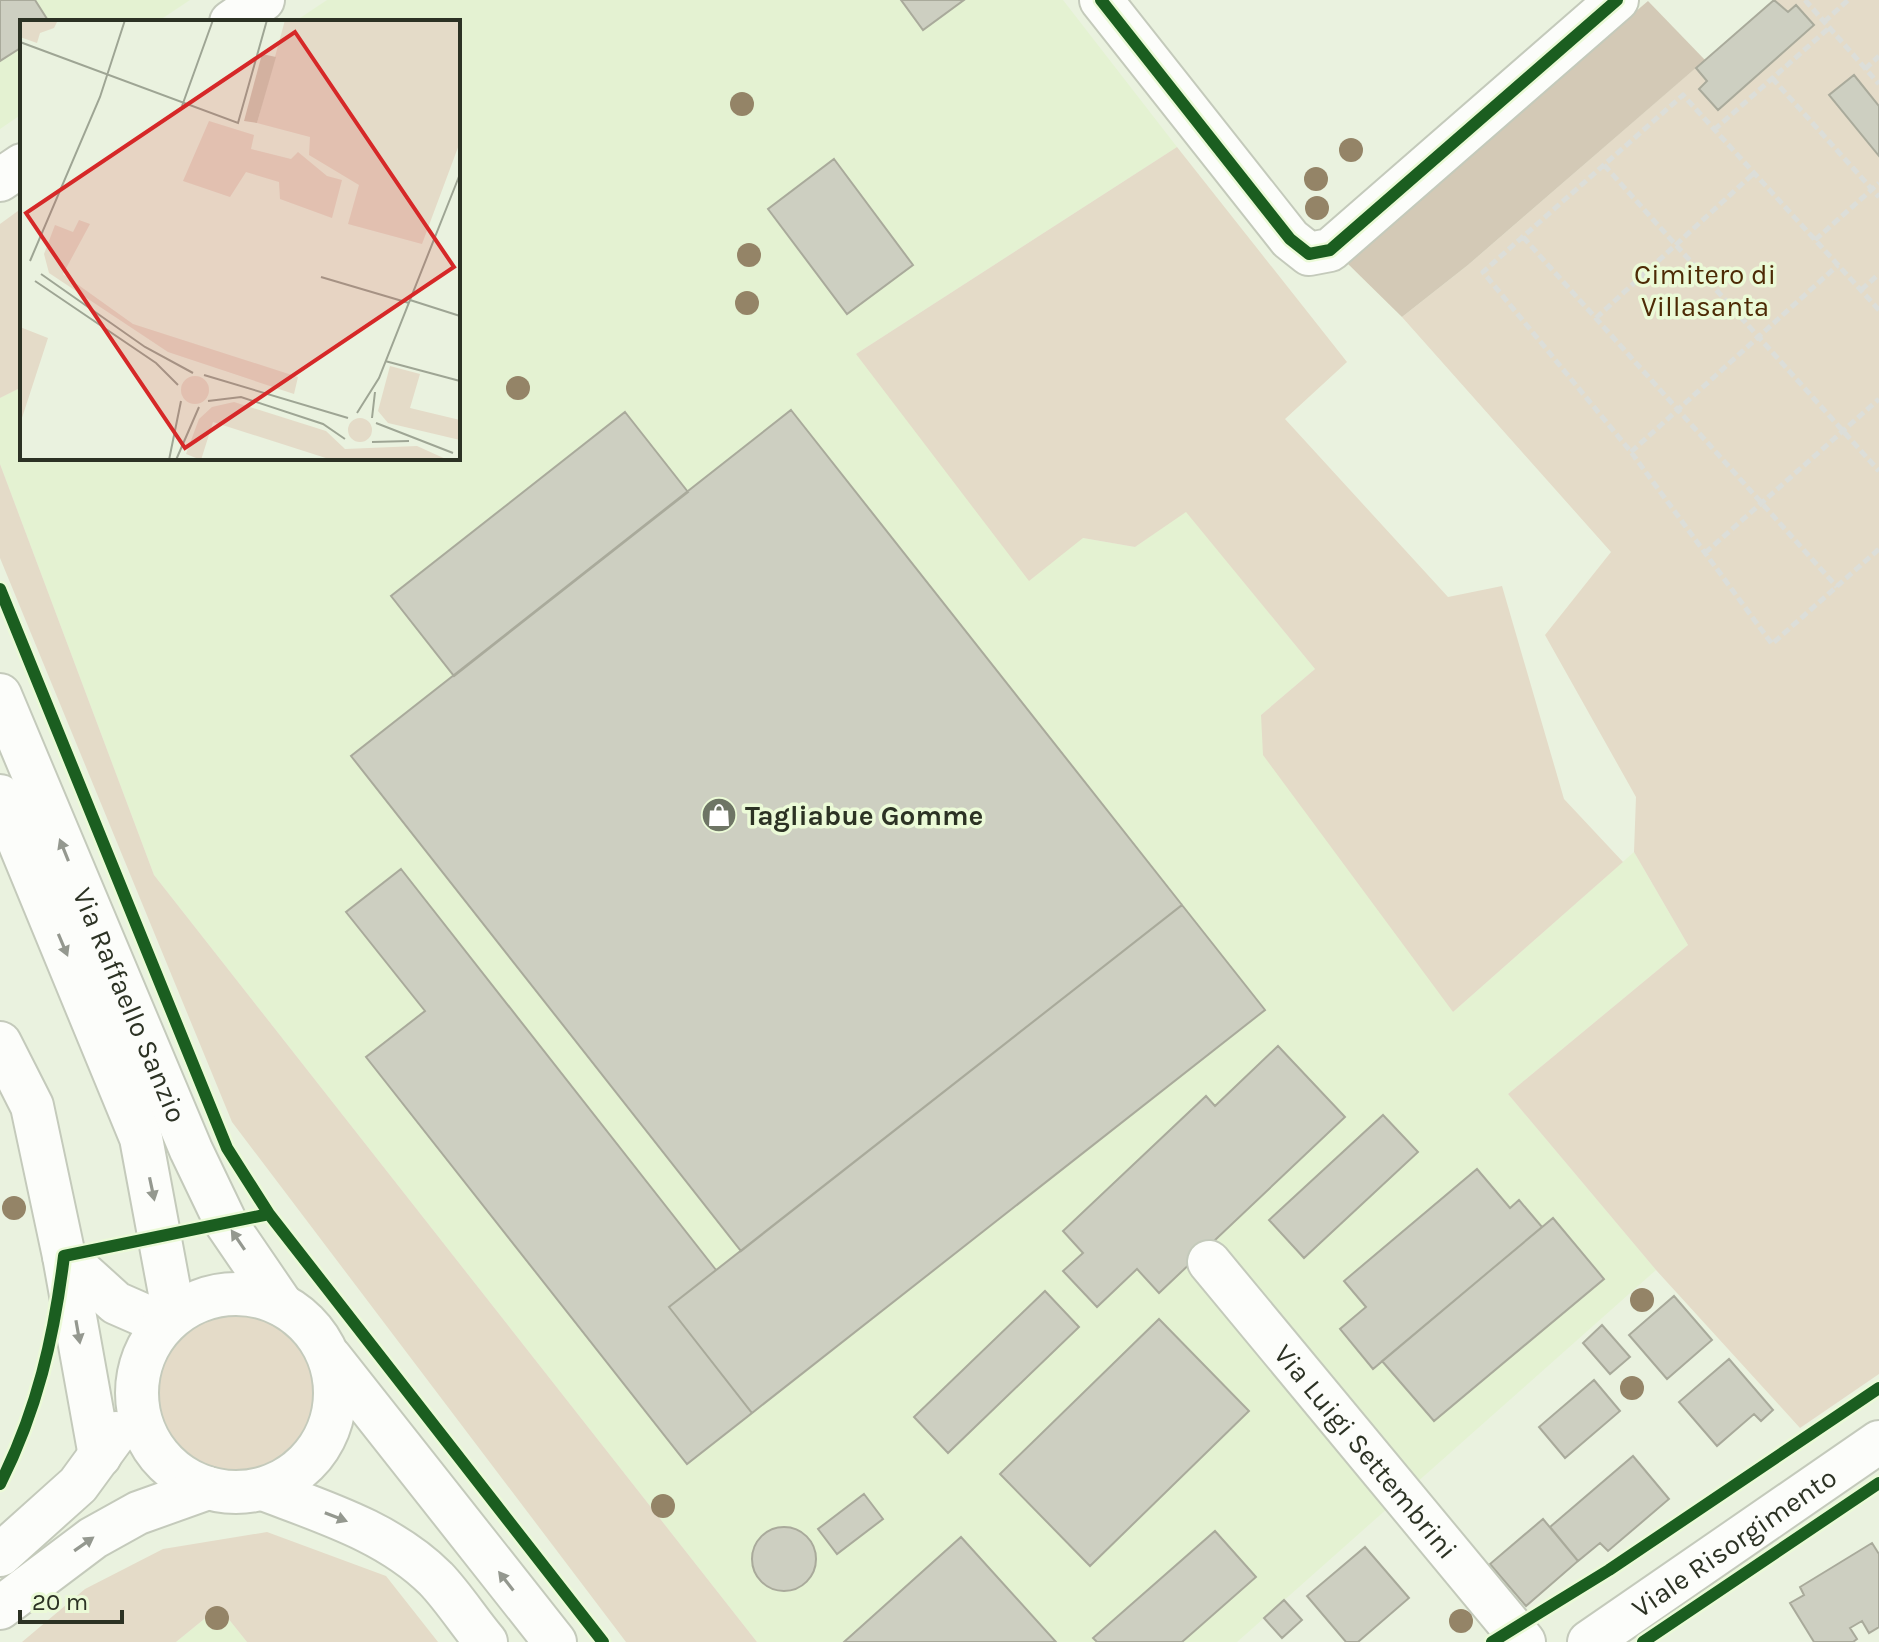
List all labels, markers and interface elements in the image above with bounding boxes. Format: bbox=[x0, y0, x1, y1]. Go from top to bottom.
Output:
inset map bbox=[20, 20, 460, 460]
park label: Cimitero di Villasanta bbox=[1634, 258, 1776, 323]
shop icon: Tagliabue Gomme bbox=[700, 796, 738, 834]
place label: Tagliabue Gomme bbox=[745, 799, 983, 832]
one-way arrow bbox=[57, 838, 70, 862]
street label: Via Raffaello Sanzio bbox=[66, 882, 194, 1127]
one-way arrow bbox=[57, 933, 70, 957]
one-way arrow bbox=[146, 1176, 159, 1201]
one-way arrow bbox=[231, 1230, 246, 1251]
one-way arrow bbox=[72, 1320, 84, 1345]
street label: Via Luigi Settembrini bbox=[1268, 1337, 1464, 1565]
street label: Viale Risorgimento bbox=[1625, 1460, 1843, 1624]
one-way arrow bbox=[324, 1511, 348, 1524]
one-way arrow bbox=[74, 1537, 95, 1552]
one-way arrow bbox=[499, 1571, 515, 1591]
scale bar bbox=[20, 1574, 122, 1624]
text: 20 m bbox=[32, 1588, 88, 1616]

